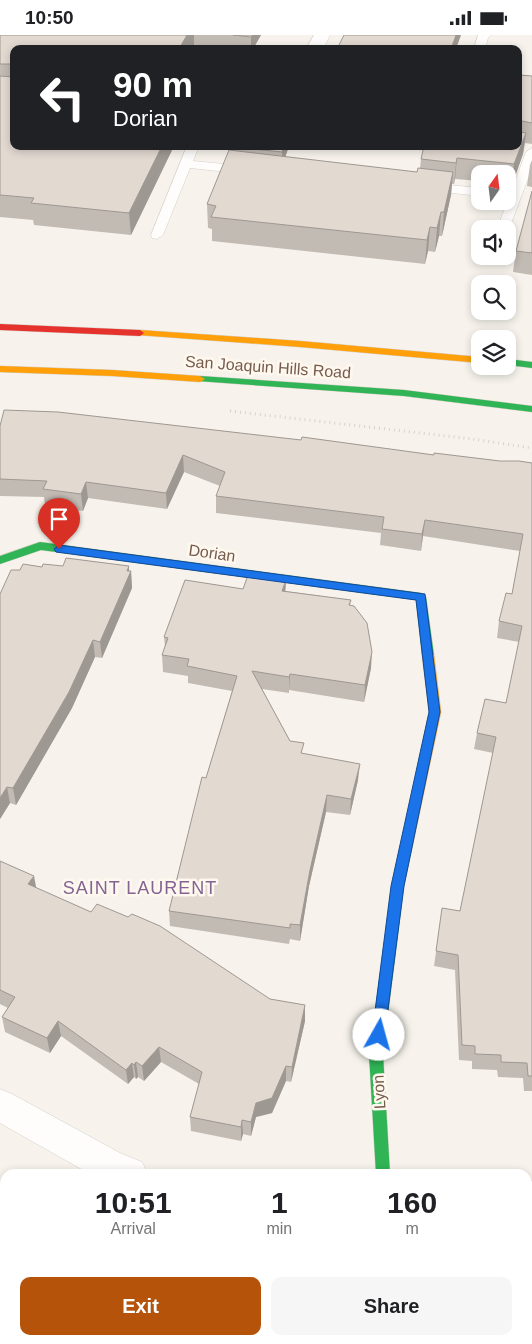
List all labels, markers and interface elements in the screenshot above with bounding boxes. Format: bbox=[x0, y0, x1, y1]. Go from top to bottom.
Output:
text: 10:50 bbox=[25, 7, 74, 28]
icon: left bbox=[30, 65, 95, 130]
text: 90 m bbox=[113, 65, 193, 104]
text: Dorian bbox=[113, 106, 178, 131]
north arrow bbox=[471, 165, 516, 210]
map controls bbox=[471, 165, 516, 375]
button: sound bbox=[471, 220, 516, 265]
button: search bbox=[471, 275, 516, 320]
button: layers bbox=[471, 330, 516, 375]
street label: San Joaquin Hills Road bbox=[184, 353, 352, 381]
pin bbox=[38, 498, 80, 549]
icon: arrive bbox=[45, 505, 73, 533]
street label: Dorian bbox=[187, 541, 237, 565]
district label: SAINT LAURENT bbox=[63, 878, 217, 898]
position arrow bbox=[352, 1008, 404, 1060]
street label: Lyon bbox=[370, 1075, 388, 1109]
text: 10:51 bbox=[95, 1186, 172, 1219]
text: 1 bbox=[271, 1186, 288, 1219]
text: 160 bbox=[387, 1186, 437, 1219]
text: Arrival bbox=[111, 1220, 156, 1237]
text: min bbox=[266, 1220, 292, 1237]
text: m bbox=[405, 1220, 419, 1237]
button: Exit bbox=[20, 1277, 261, 1335]
button: Share bbox=[271, 1277, 512, 1335]

